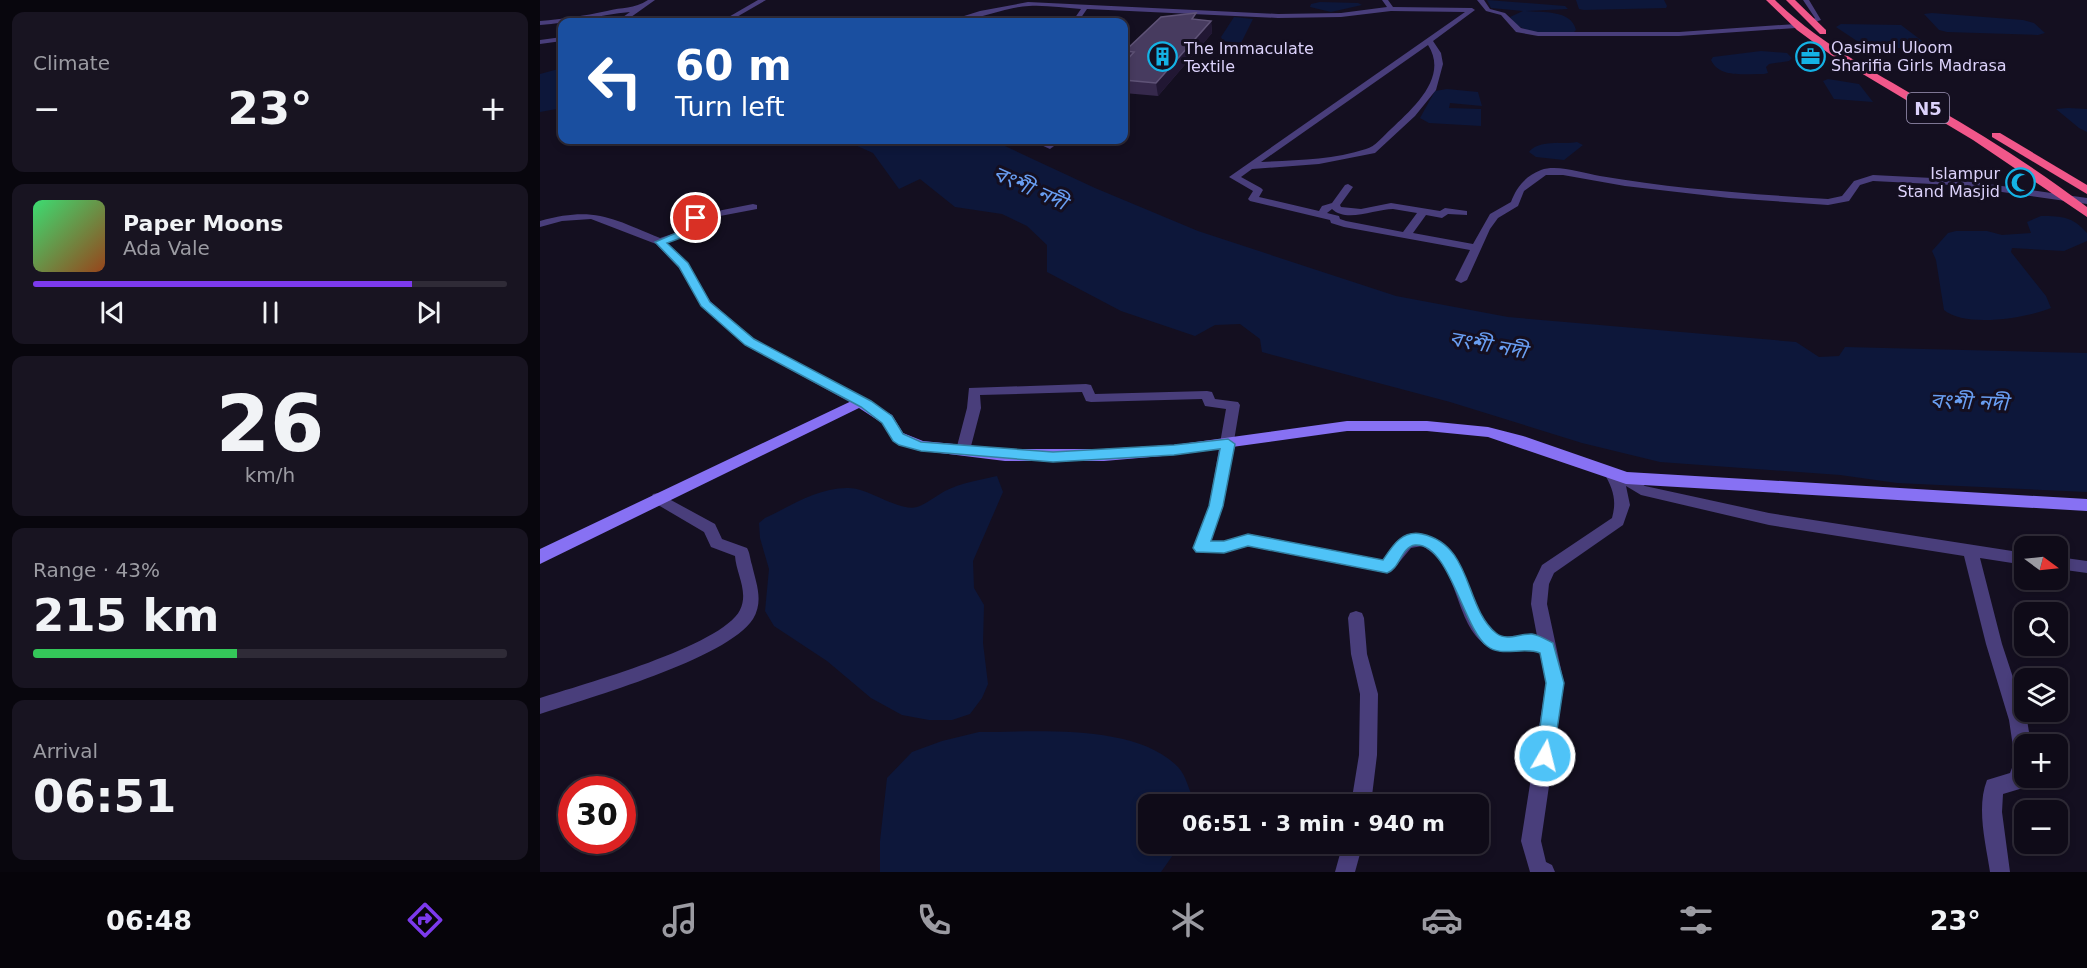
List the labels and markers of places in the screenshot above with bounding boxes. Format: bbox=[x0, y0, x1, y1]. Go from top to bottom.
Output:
place label: Qasimul Uloom Sharifia Girls Madrasa bbox=[1831, 38, 2007, 75]
place label: The Immaculate Textile bbox=[1183, 39, 1314, 76]
office icon: Qasimul Uloom Sharifia Girls Madrasa bbox=[1794, 40, 1826, 72]
building icon: The Immaculate Textile bbox=[1147, 41, 1179, 73]
place label: Islampur Stand Masjid bbox=[1897, 164, 2000, 201]
mosque icon: Islampur Stand Masjid bbox=[2005, 166, 2037, 198]
pin bbox=[670, 192, 721, 243]

